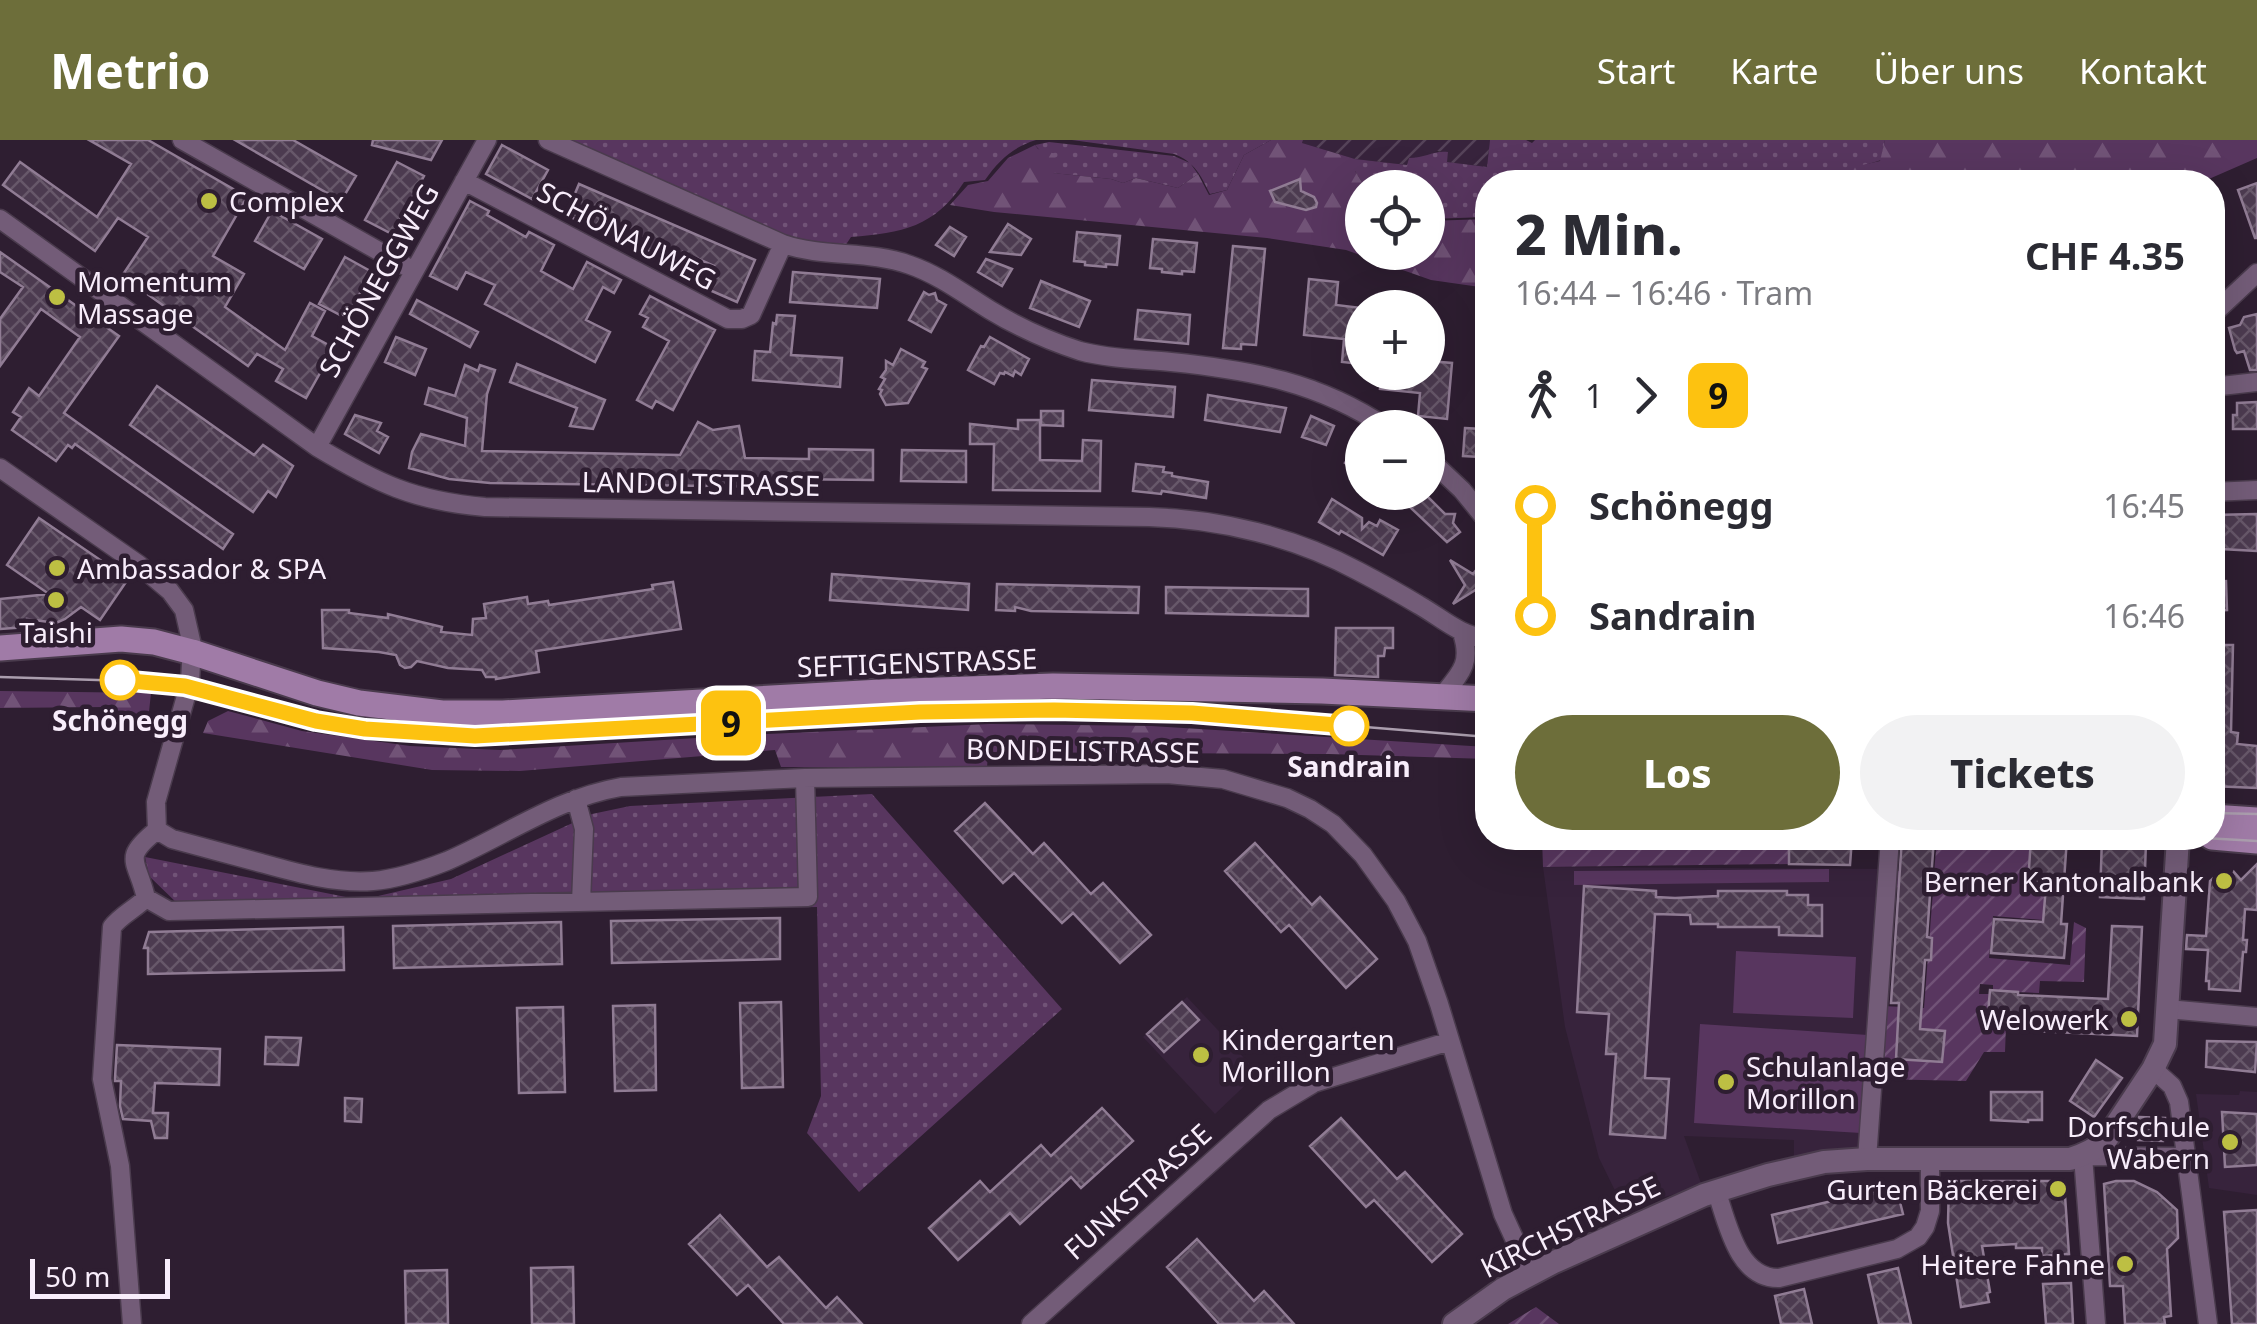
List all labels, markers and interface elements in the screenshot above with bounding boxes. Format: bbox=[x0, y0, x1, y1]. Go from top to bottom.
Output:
text: Metrio bbox=[50, 38, 211, 103]
text: Start bbox=[1597, 47, 1675, 94]
text: Karte bbox=[1730, 47, 1818, 94]
text: Über uns bbox=[1873, 47, 2024, 94]
text: Kontakt bbox=[2079, 47, 2207, 94]
map controls bbox=[1345, 170, 1445, 510]
button: locate bbox=[1345, 170, 1445, 270]
street label: SCHÖNAUWEG bbox=[531, 172, 723, 298]
street label: SCHÖNEGGWEG bbox=[309, 177, 447, 383]
place label: Complex bbox=[229, 182, 344, 220]
marker: Complex bbox=[198, 190, 220, 212]
text: 2 Min. bbox=[1515, 196, 1683, 271]
text: CHF 4.35 bbox=[2025, 229, 2185, 281]
place label: Momentum Massage bbox=[77, 262, 232, 332]
text: 16:44 – 16:46 · Tram bbox=[1515, 271, 1813, 314]
marker: Momentum Massage bbox=[46, 286, 68, 308]
button: + bbox=[1345, 290, 1445, 390]
icon: walk bbox=[1515, 368, 1570, 423]
icon: forward bbox=[1618, 368, 1673, 423]
text: 9 bbox=[1708, 372, 1728, 419]
text: 1 bbox=[1585, 374, 1603, 417]
button: − bbox=[1345, 410, 1445, 510]
street label: LANDOLTSTRASSE bbox=[581, 462, 821, 504]
text: Schönegg bbox=[1589, 479, 1773, 531]
text: 16:45 bbox=[2103, 484, 2185, 527]
place label: Ambassador & SPA bbox=[77, 549, 326, 587]
marker: Ambassador & SPA bbox=[46, 557, 68, 579]
marker: Taishi bbox=[45, 589, 67, 611]
text: Sandrain bbox=[1589, 589, 1756, 641]
text: 16:46 bbox=[2103, 594, 2185, 637]
place label: Taishi bbox=[19, 613, 93, 651]
street label: SEFTIGENSTRASSE bbox=[796, 639, 1038, 685]
marker: Schönegg bbox=[101, 661, 139, 699]
line badge: 9 bbox=[698, 690, 764, 756]
text: 9 bbox=[721, 700, 741, 747]
place label: Schönegg bbox=[52, 701, 188, 739]
marker: Sandrain bbox=[1330, 707, 1368, 745]
button: Los bbox=[1515, 715, 1840, 830]
button: Tickets bbox=[1860, 715, 2185, 830]
street label: BONDELISTRASSE bbox=[966, 729, 1200, 771]
place label: Sandrain bbox=[1287, 747, 1411, 785]
place label: Berner Kantonalbank bbox=[1924, 862, 2204, 900]
marker: Berner Kantonalbank bbox=[2213, 870, 2235, 892]
place label: Welowerk bbox=[1980, 1000, 2109, 1038]
marker: Welowerk bbox=[2118, 1008, 2140, 1030]
place label: Kindergarten Morillon bbox=[1221, 1020, 1395, 1090]
marker: Kindergarten Morillon bbox=[1190, 1044, 1212, 1066]
place label: Schulanlage Morillon bbox=[1746, 1047, 1906, 1117]
marker: Schulanlage Morillon bbox=[1715, 1071, 1737, 1093]
place label: Dorfschule Wabern bbox=[2067, 1107, 2210, 1177]
street label: FUNKSTRASSE bbox=[1055, 1115, 1219, 1267]
marker: Dorfschule Wabern bbox=[2219, 1131, 2241, 1153]
street label: KIRCHSTRASSE bbox=[1474, 1166, 1666, 1286]
place label: Gurten Bäckerei bbox=[1826, 1170, 2038, 1208]
marker: Gurten Bäckerei bbox=[2047, 1178, 2069, 1200]
place label: Heitere Fahne bbox=[1921, 1245, 2105, 1283]
marker: Heitere Fahne bbox=[2114, 1253, 2136, 1275]
scale bar bbox=[30, 1254, 170, 1298]
text: 50 m bbox=[45, 1257, 111, 1295]

